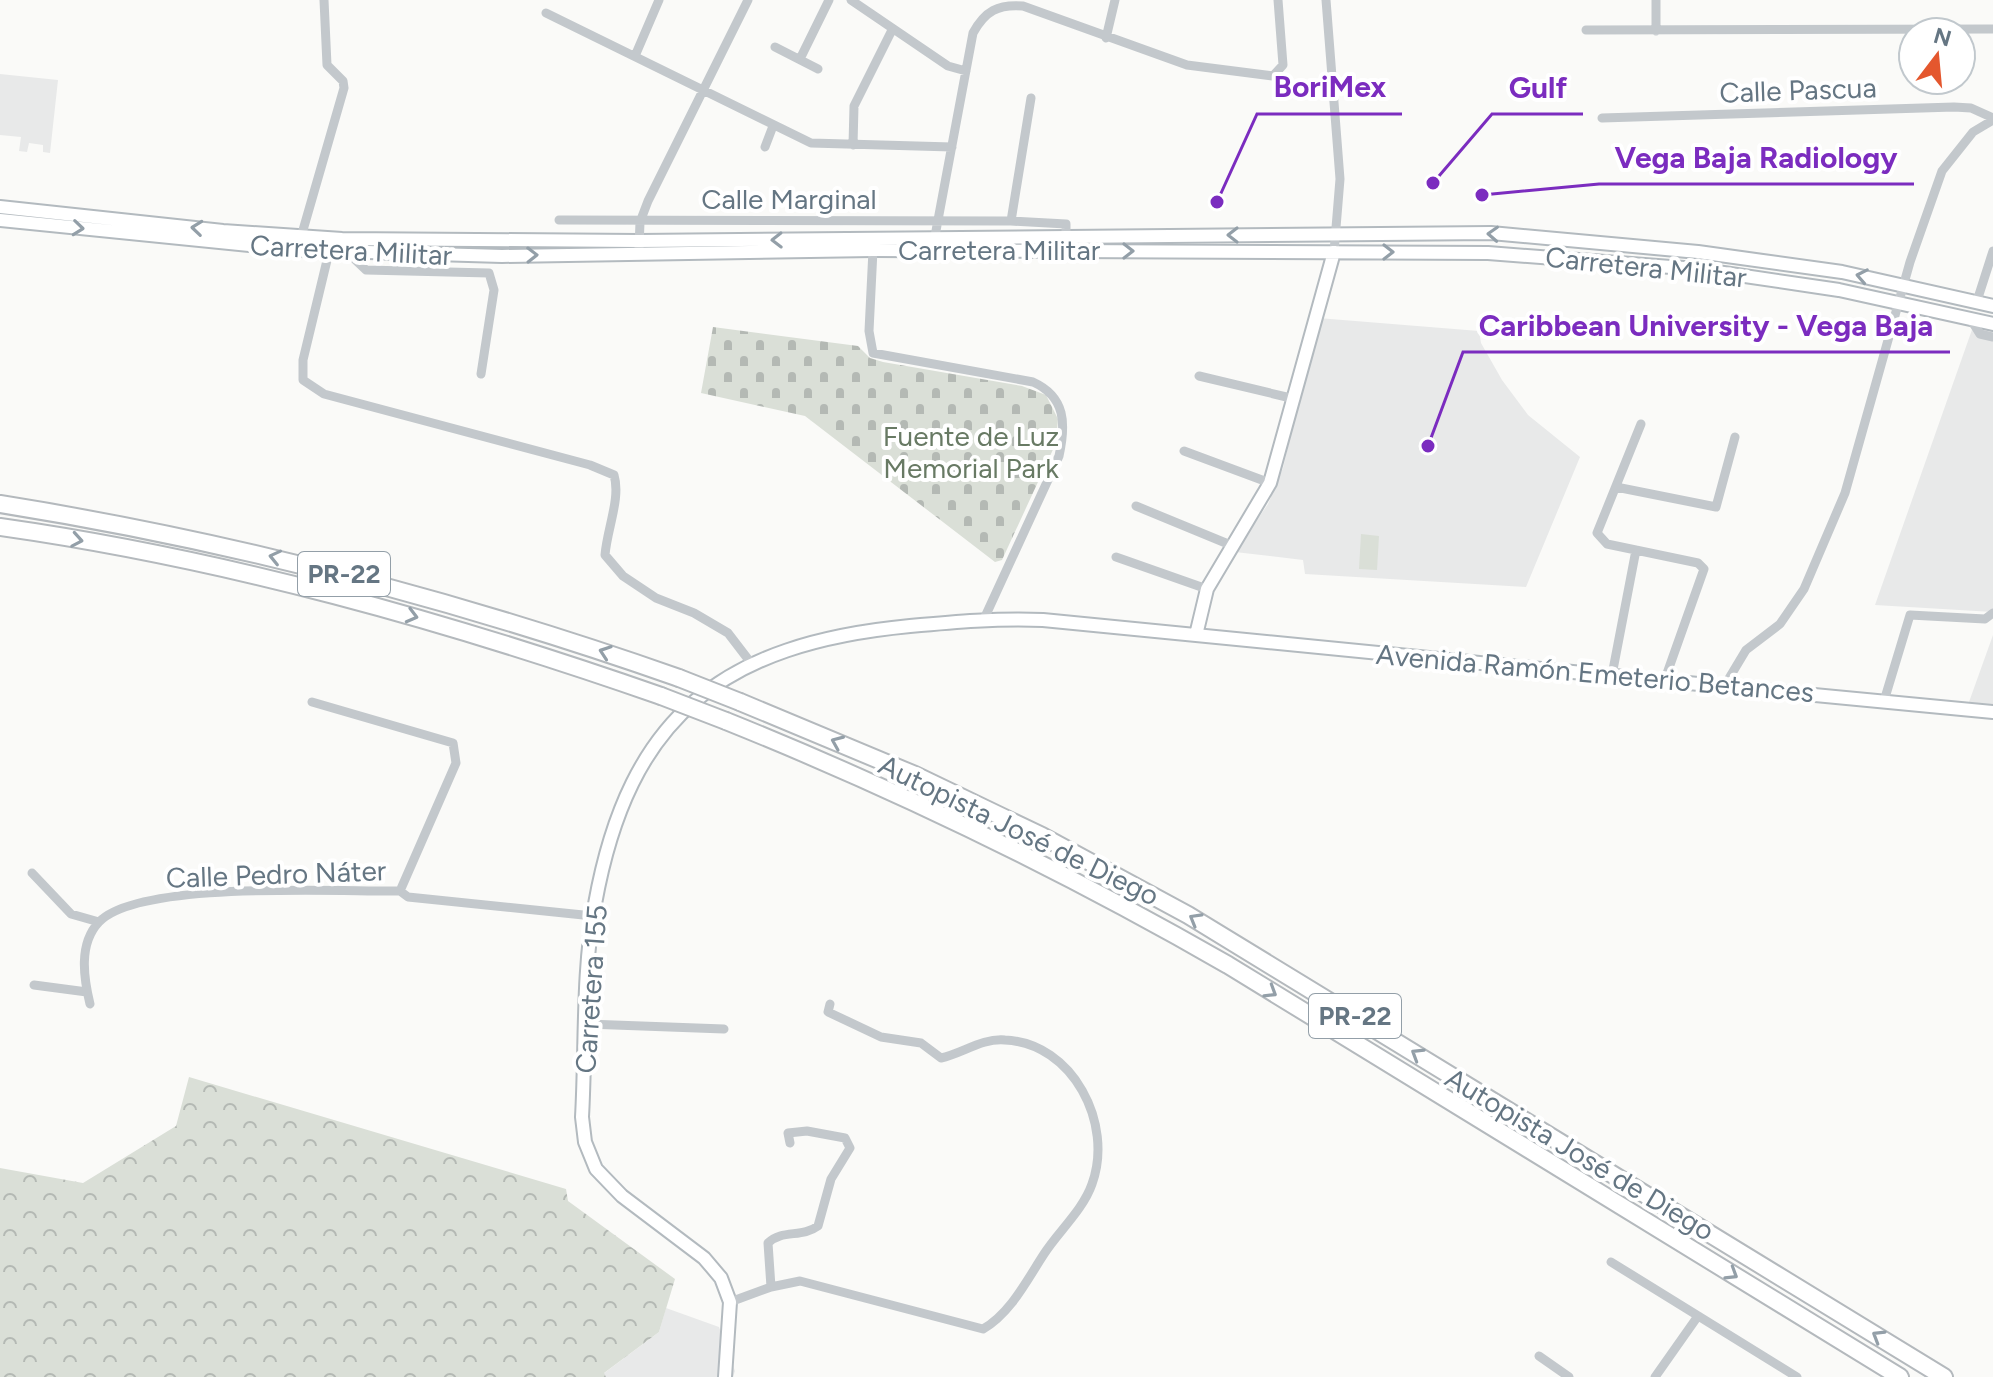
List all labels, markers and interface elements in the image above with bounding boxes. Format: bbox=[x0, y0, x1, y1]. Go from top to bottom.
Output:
north arrow bbox=[1897, 16, 1977, 96]
text: N bbox=[1930, 22, 1954, 53]
callout: BoriMex bbox=[1257, 60, 1402, 114]
callout: Gulf bbox=[1492, 60, 1583, 114]
text: BoriMex bbox=[1274, 68, 1386, 105]
text: Gulf bbox=[1509, 69, 1567, 106]
street label: Calle Pascua bbox=[1719, 70, 1877, 110]
callout: Vega Baja Radiology bbox=[1599, 130, 1914, 184]
text: Vega Baja Radiology bbox=[1614, 139, 1898, 176]
street label: Calle Marginal bbox=[701, 182, 877, 216]
one-way arrow bbox=[71, 220, 84, 237]
one-way arrow bbox=[190, 220, 203, 237]
one-way arrow bbox=[1486, 225, 1499, 242]
one-way arrow bbox=[1226, 226, 1239, 244]
street label: Carretera Militar bbox=[249, 228, 453, 272]
one-way arrow bbox=[770, 231, 783, 248]
street label: Carretera Militar bbox=[898, 233, 1101, 267]
street label: Carretera Militar bbox=[1544, 240, 1749, 295]
one-way arrow bbox=[1122, 242, 1135, 260]
one-way arrow bbox=[1382, 243, 1395, 261]
one-way arrow bbox=[526, 247, 539, 264]
one-way arrow bbox=[1856, 269, 1869, 286]
callout: Caribbean University - Vega Baja bbox=[1463, 298, 1950, 352]
text: Caribbean University - Vega Baja bbox=[1479, 307, 1933, 344]
park label: Fuente de Luz Memorial Park bbox=[883, 419, 1059, 485]
one-way arrow bbox=[70, 531, 84, 548]
one-way arrow bbox=[268, 549, 282, 566]
road number: PR-22 bbox=[298, 552, 390, 596]
one-way arrow bbox=[405, 607, 419, 623]
street label: Avenida Ramón Emeterio Betances bbox=[1375, 637, 1815, 709]
one-way arrow bbox=[599, 646, 613, 662]
one-way arrow bbox=[831, 735, 845, 751]
street label: Autopista José de Diego bbox=[873, 747, 1165, 913]
street label: Calle Pedro Náter bbox=[165, 853, 387, 895]
street label: Carretera 155 bbox=[568, 904, 614, 1074]
one-way arrow bbox=[1189, 913, 1204, 929]
one-way arrow bbox=[1262, 982, 1277, 997]
road number: PR-22 bbox=[1309, 994, 1401, 1038]
one-way arrow bbox=[1411, 1049, 1426, 1064]
street label: Autopista José de Diego bbox=[1439, 1060, 1721, 1248]
one-way arrow bbox=[1723, 1264, 1738, 1280]
one-way arrow bbox=[1872, 1331, 1887, 1346]

